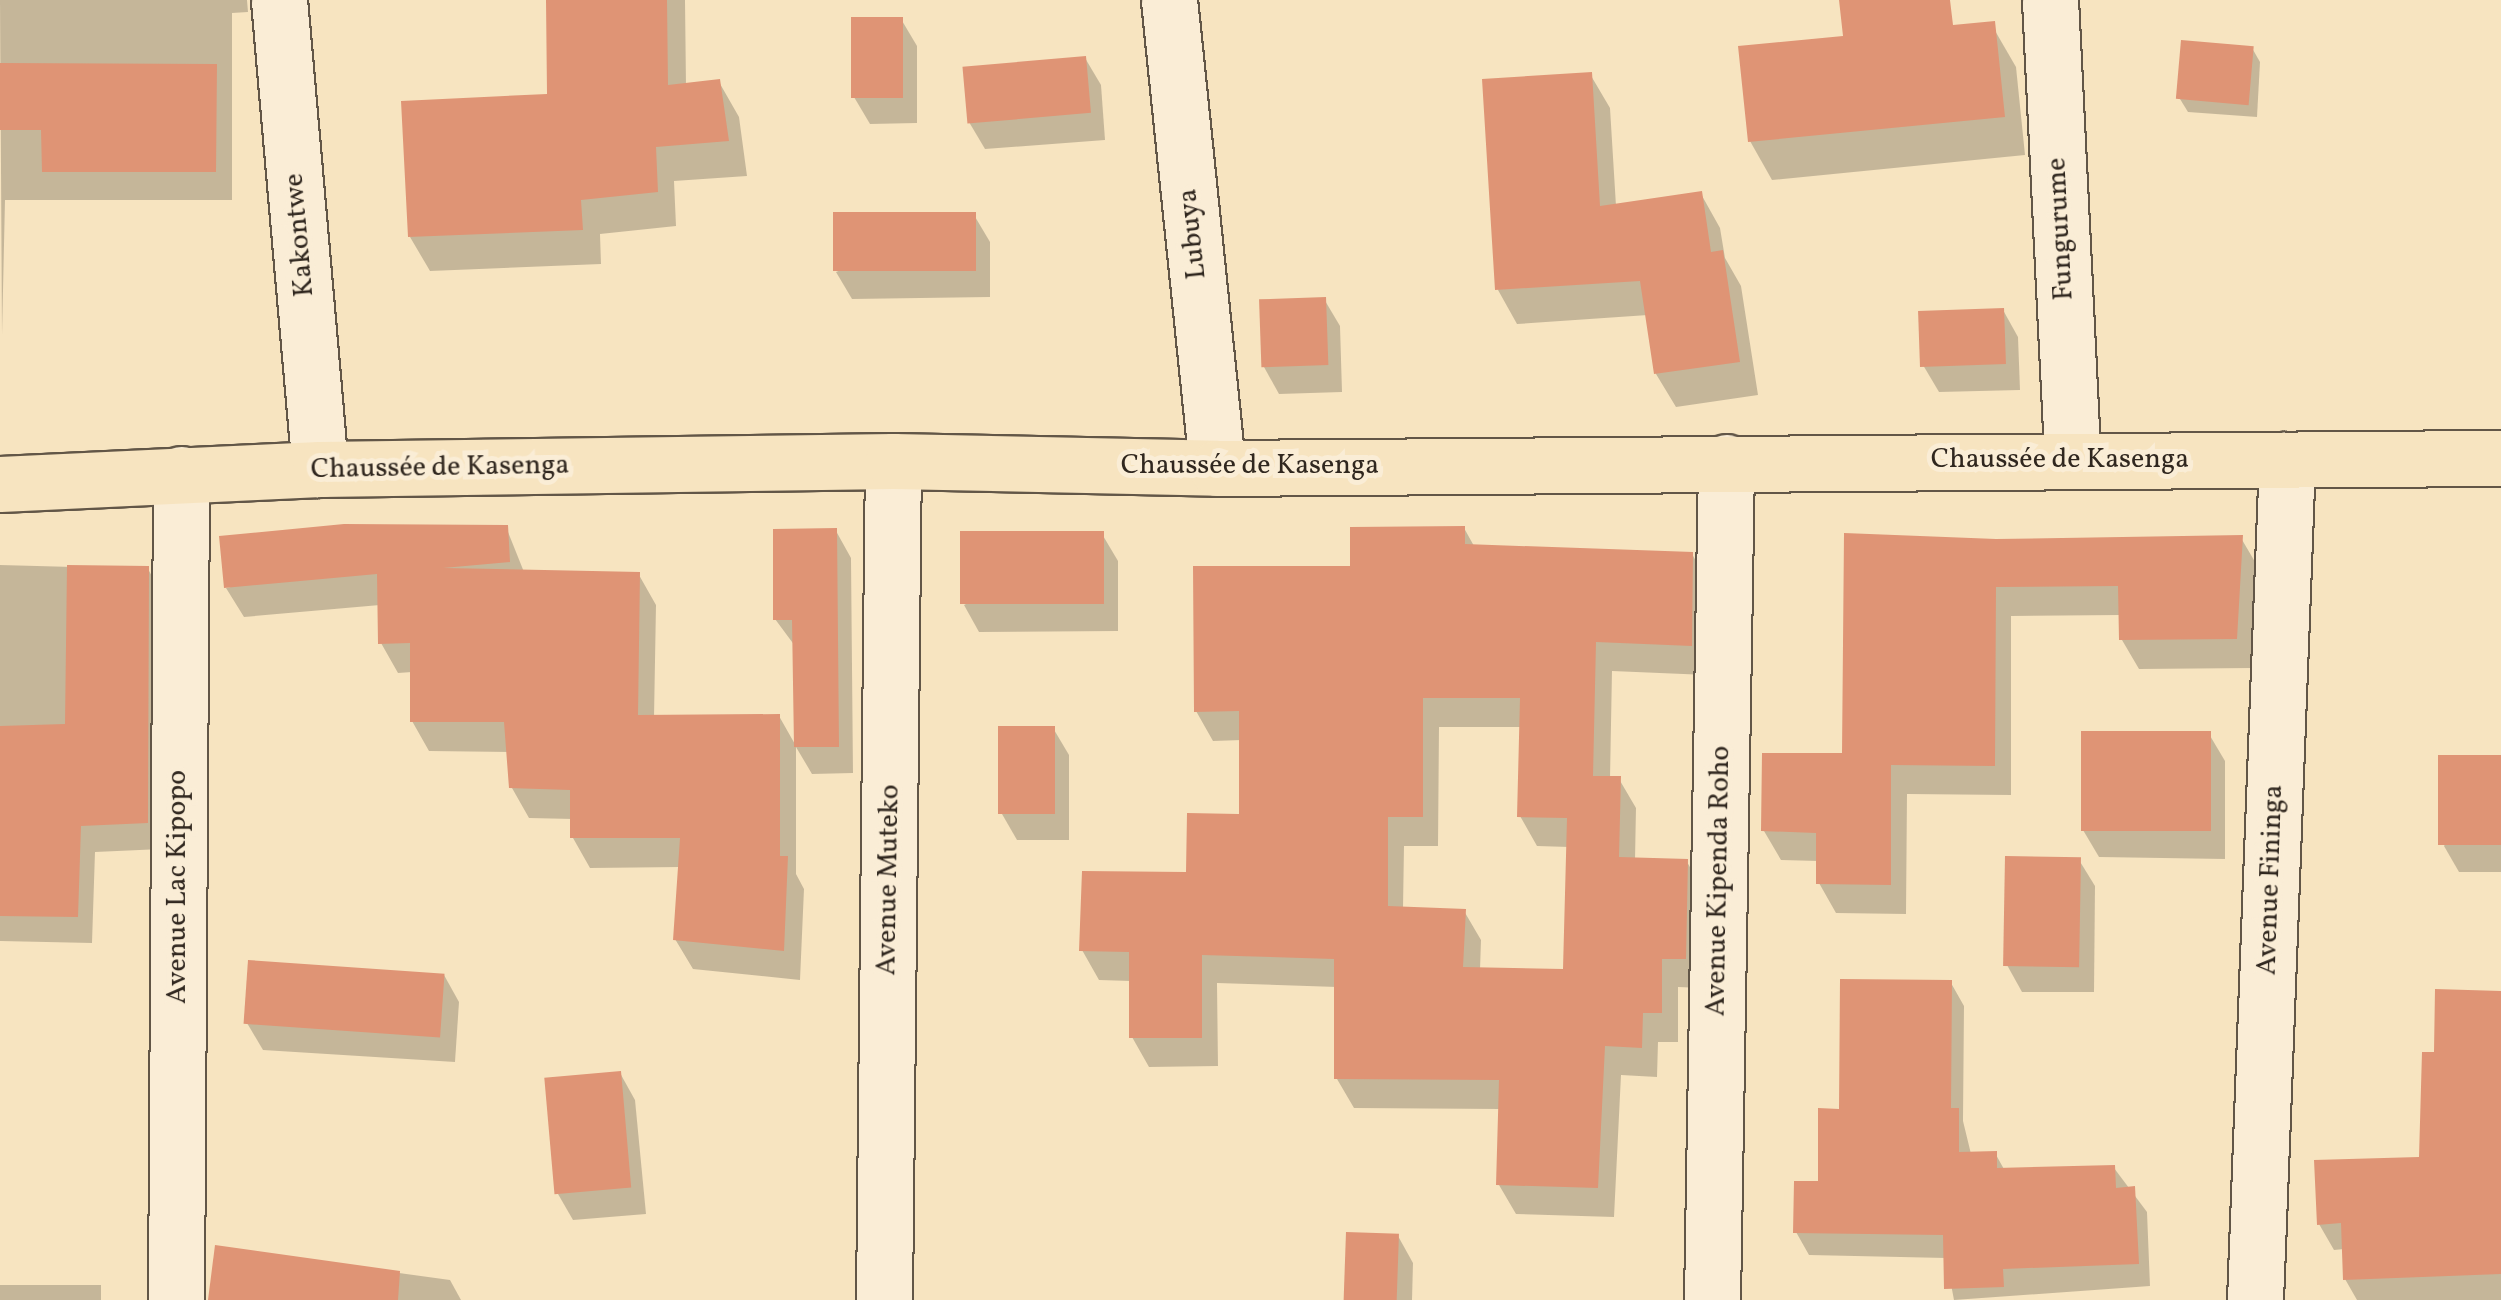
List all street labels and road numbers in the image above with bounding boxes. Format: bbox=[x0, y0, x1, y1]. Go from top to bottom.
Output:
street label: Fungurume bbox=[2040, 157, 2082, 301]
street label: Kakontwe bbox=[278, 172, 322, 298]
street label: Lubuya bbox=[1172, 187, 1214, 281]
street label: Chaussée de Kasenga bbox=[1931, 443, 2189, 477]
street label: Chaussée de Kasenga bbox=[310, 449, 570, 487]
street label: Chaussée de Kasenga bbox=[1121, 449, 1379, 483]
street label: Avenue Kipenda Roho bbox=[1700, 745, 1738, 1017]
street label: Avenue Lac Kipopo bbox=[161, 770, 195, 1004]
street label: Avenue Muteko bbox=[871, 784, 907, 976]
street label: Avenue Fininga bbox=[2251, 784, 2291, 976]

